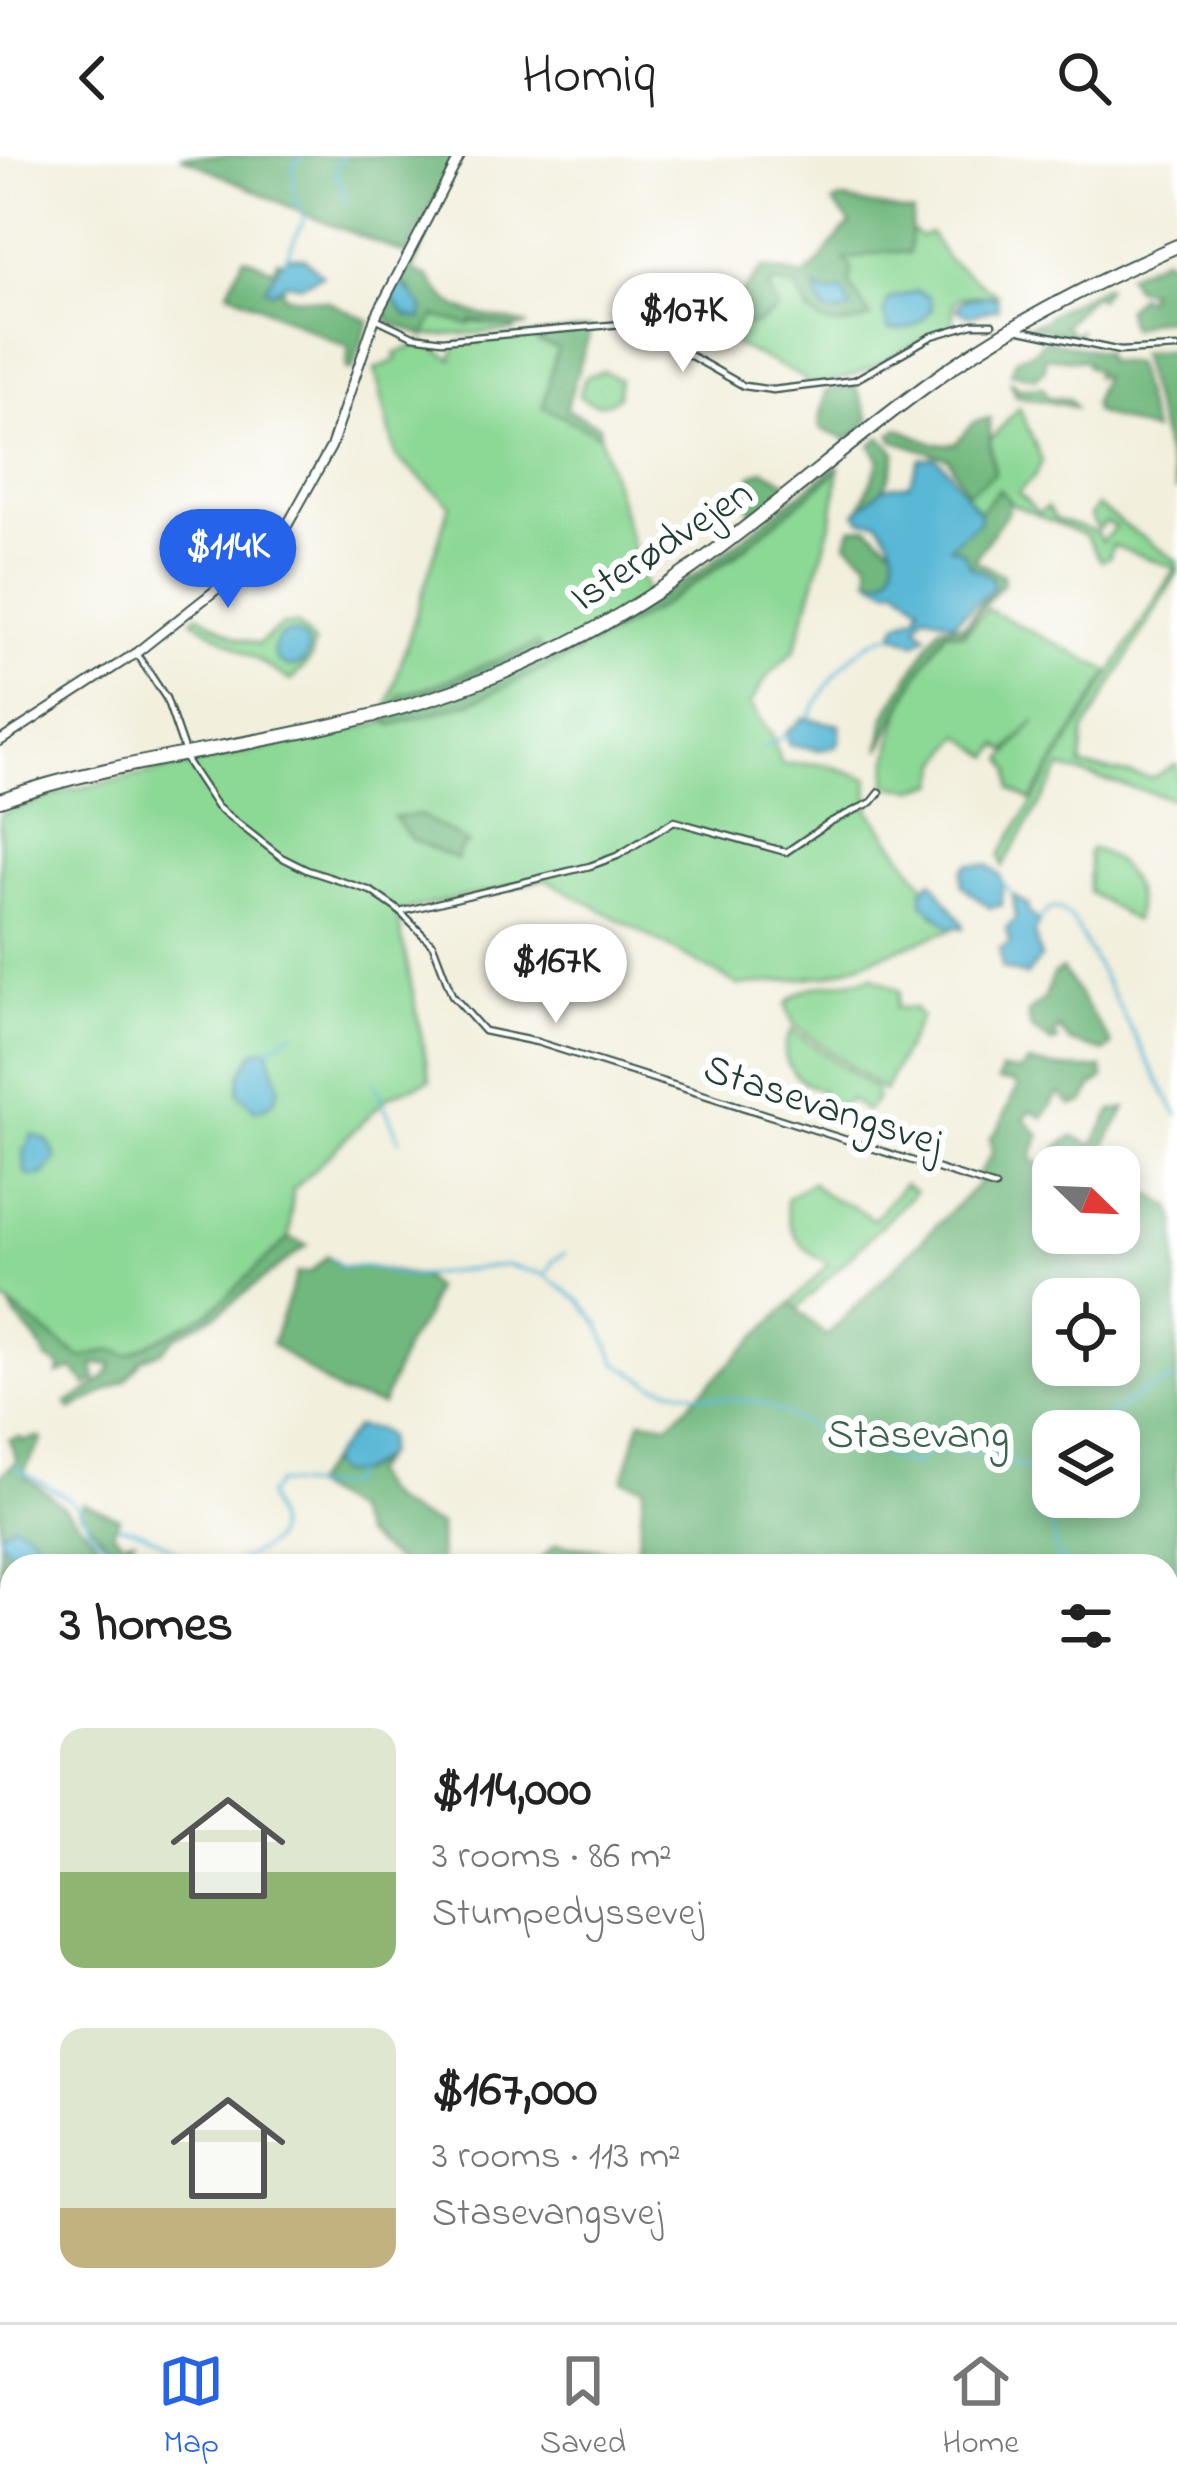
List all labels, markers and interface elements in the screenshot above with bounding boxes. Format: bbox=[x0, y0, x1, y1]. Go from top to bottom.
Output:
text: Homiq bbox=[522, 39, 655, 117]
icon: back bbox=[60, 45, 126, 111]
icon: search bbox=[1051, 45, 1117, 111]
pin: $107K bbox=[599, 273, 767, 375]
text: $107K bbox=[639, 283, 727, 340]
street label: Isterødvejen bbox=[559, 465, 766, 629]
pin: $114K bbox=[144, 509, 312, 611]
text: $114K bbox=[186, 519, 270, 576]
pin: $167K bbox=[472, 924, 640, 1026]
text: $167K bbox=[512, 934, 600, 991]
street label: Stasevangsvej bbox=[695, 1040, 952, 1175]
north arrow bbox=[1032, 1146, 1140, 1254]
map controls bbox=[1032, 1146, 1140, 1518]
button: locate bbox=[1032, 1278, 1140, 1386]
park label: Stasevang bbox=[827, 1406, 1009, 1467]
button: layers bbox=[1032, 1410, 1140, 1518]
text: 3 homes bbox=[60, 1589, 233, 1664]
icon: filters bbox=[1053, 1593, 1119, 1659]
text: $114,000 bbox=[432, 1754, 591, 1829]
icon: home bbox=[156, 1776, 300, 1920]
text: 3 rooms · 86 m² bbox=[432, 1829, 672, 1886]
text: Stumpedyssevej bbox=[432, 1886, 704, 1943]
text: $167,000 bbox=[432, 2054, 597, 2129]
icon: home bbox=[156, 2076, 300, 2220]
text: 3 rooms · 113 m² bbox=[432, 2129, 681, 2186]
text: Stasevangsvej bbox=[432, 2186, 663, 2243]
tab: Map bbox=[158, 2348, 224, 2468]
tab: Saved bbox=[540, 2348, 626, 2468]
tab: Home bbox=[942, 2348, 1019, 2468]

